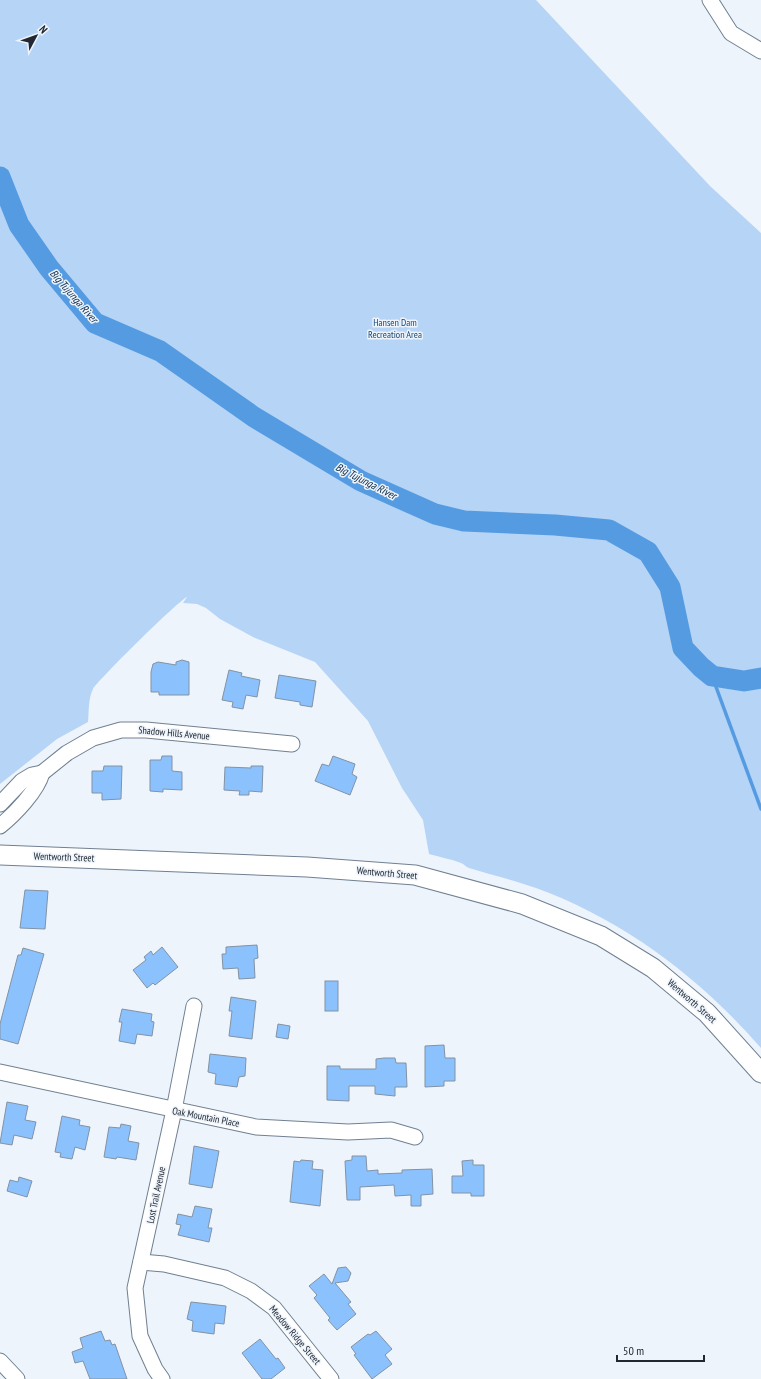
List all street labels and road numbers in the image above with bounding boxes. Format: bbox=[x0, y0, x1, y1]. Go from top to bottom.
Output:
street label: Shadow Hills Avenue bbox=[138, 723, 210, 743]
street label: Wentworth Street bbox=[33, 849, 95, 865]
street label: Wentworth Street bbox=[356, 864, 418, 882]
street label: Wentworth Street bbox=[665, 976, 719, 1026]
street label: Oak Mountain Place bbox=[171, 1104, 241, 1130]
street label: Lost Trail Avenue bbox=[144, 1165, 168, 1225]
street label: Meadow Ridge Street bbox=[266, 1303, 324, 1368]

